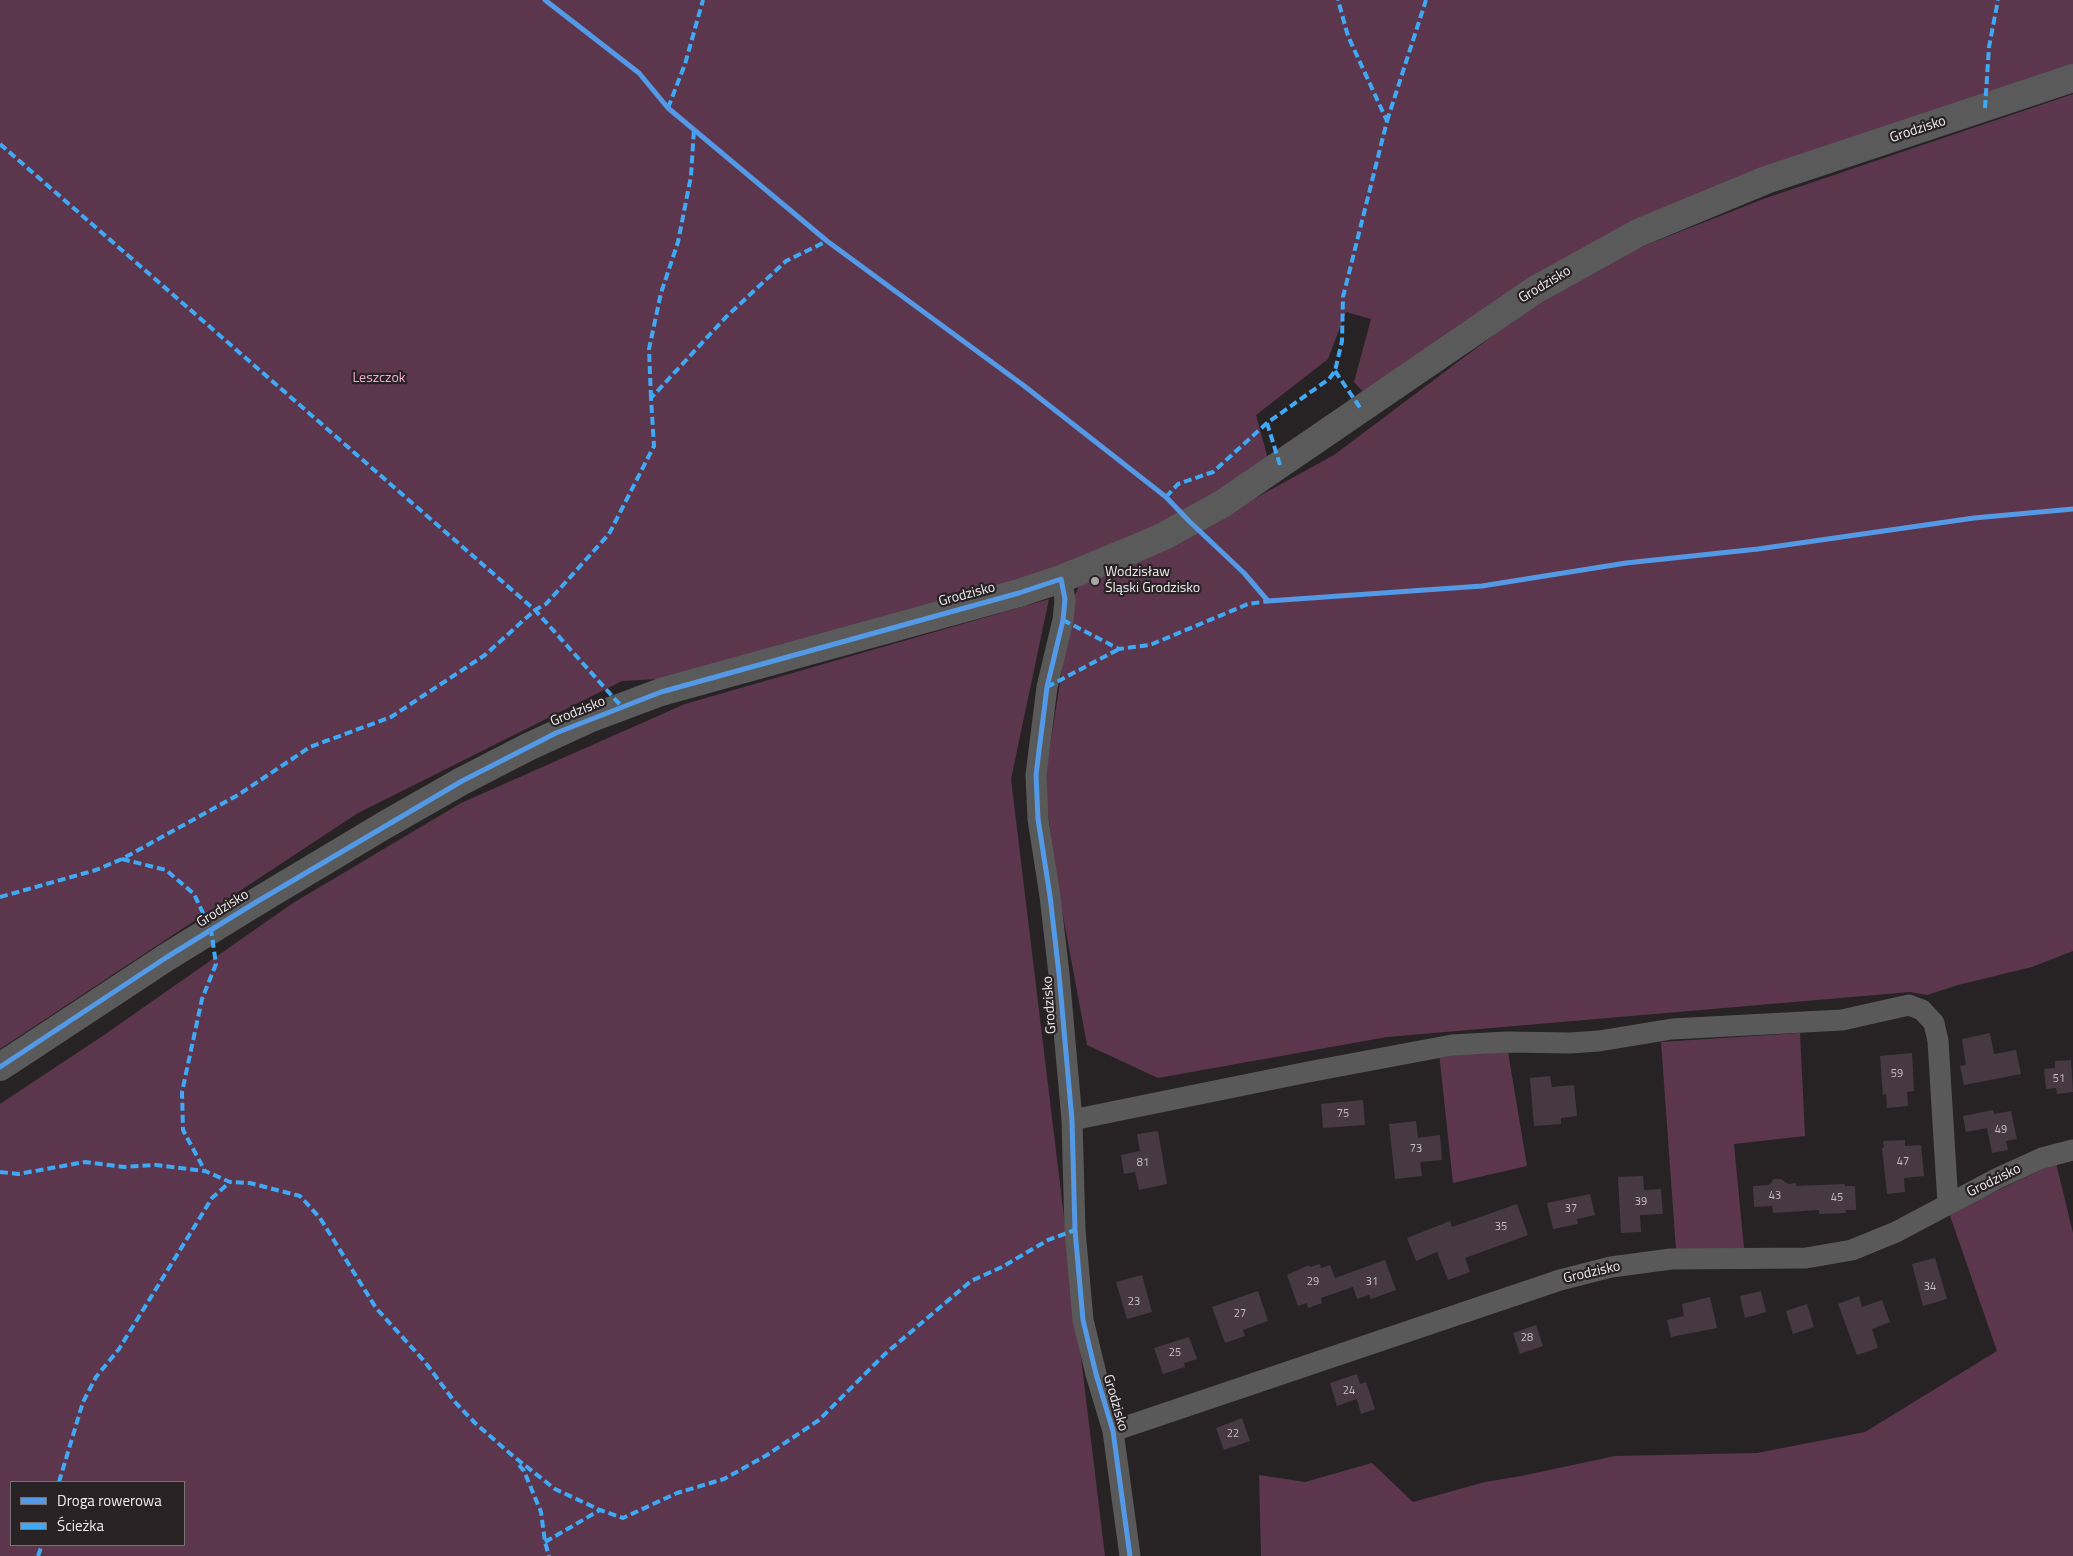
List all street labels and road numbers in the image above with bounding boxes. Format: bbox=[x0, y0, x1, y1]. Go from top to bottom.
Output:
street label: Grodzisko bbox=[1888, 113, 1948, 147]
street label: Grodzisko bbox=[1516, 263, 1574, 307]
street label: Grodzisko bbox=[937, 579, 997, 611]
street label: Grodzisko bbox=[548, 693, 608, 731]
street label: Grodzisko bbox=[194, 887, 252, 931]
street label: Grodzisko bbox=[1040, 975, 1060, 1035]
street label: Grodzisko bbox=[1964, 1161, 2024, 1201]
street label: Grodzisko bbox=[1562, 1258, 1622, 1288]
street label: Grodzisko bbox=[1099, 1373, 1131, 1433]

